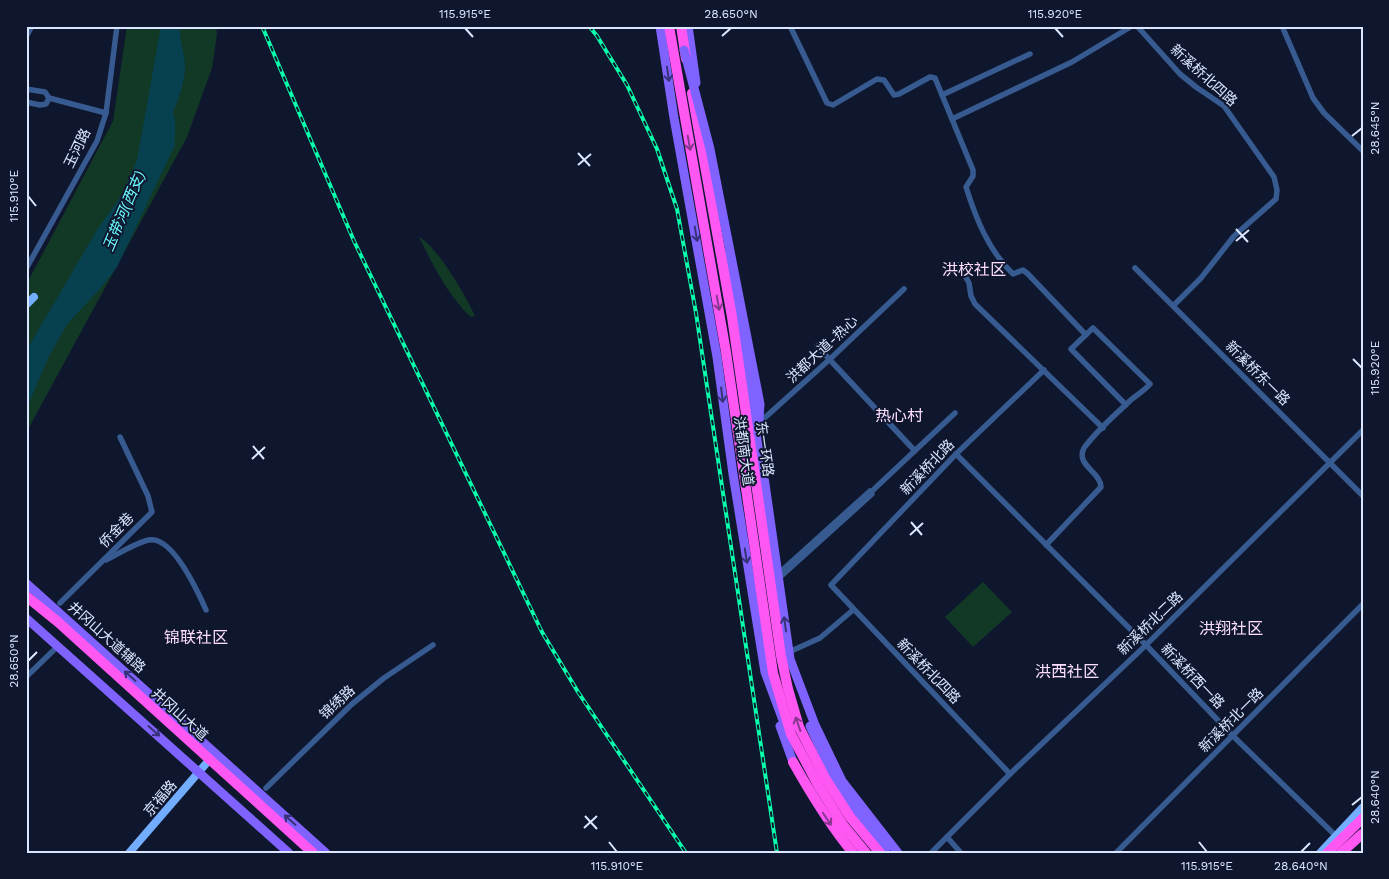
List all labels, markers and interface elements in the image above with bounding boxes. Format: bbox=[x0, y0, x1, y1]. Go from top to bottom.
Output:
text: 115.915°E bbox=[439, 7, 491, 21]
text: 28.650°N bbox=[704, 7, 758, 21]
text: 115.920°E bbox=[1028, 7, 1083, 21]
street label: 新溪桥北四路 bbox=[1167, 41, 1241, 109]
one-way arrow bbox=[663, 66, 673, 82]
text: 28.645°N bbox=[1368, 101, 1382, 155]
street label: 玉河路 bbox=[61, 126, 93, 170]
one-way arrow bbox=[685, 135, 695, 151]
water label: 玉带河(西支) bbox=[99, 168, 149, 254]
text: 115.910°E bbox=[7, 170, 21, 222]
one-way arrow bbox=[691, 226, 701, 242]
district label: 洪校社区 bbox=[942, 260, 1006, 279]
one-way arrow bbox=[713, 295, 723, 311]
street label: 洪都大道-热心 bbox=[783, 312, 861, 386]
street label: 新溪桥东一路 bbox=[1223, 338, 1293, 408]
text: 115.920°E bbox=[1368, 340, 1382, 395]
one-way arrow bbox=[717, 386, 727, 402]
district label: 热心村 bbox=[875, 406, 923, 425]
street label: 洪都南大道 bbox=[731, 415, 757, 487]
street label: 东一环路 bbox=[753, 420, 777, 478]
street label: 新溪桥北路 bbox=[897, 436, 957, 498]
street label: 侨金巷 bbox=[95, 509, 137, 551]
one-way arrow bbox=[741, 547, 751, 563]
street label: 新溪桥北二路 bbox=[1114, 588, 1186, 658]
street label: 井冈山大道辅路 bbox=[65, 598, 149, 676]
one-way arrow bbox=[780, 617, 790, 633]
district label: 洪翔社区 bbox=[1199, 619, 1263, 638]
district label: 锦联社区 bbox=[164, 628, 228, 647]
text: 28.650°N bbox=[7, 634, 21, 688]
street label: 新溪桥北四路 bbox=[894, 635, 964, 707]
street label: 新溪桥西一路 bbox=[1158, 640, 1228, 712]
district label: 洪西社区 bbox=[1035, 662, 1099, 681]
one-way arrow bbox=[124, 670, 137, 682]
street label: 锦绣路 bbox=[316, 682, 358, 722]
street label: 井冈山大道 bbox=[149, 685, 211, 743]
street label: 新溪桥北一路 bbox=[1196, 685, 1266, 755]
one-way arrow bbox=[793, 716, 802, 732]
one-way arrow bbox=[148, 725, 161, 737]
text: 28.640°N bbox=[1368, 770, 1382, 824]
street label: 京福路 bbox=[140, 777, 180, 819]
one-way arrow bbox=[822, 811, 832, 825]
one-way arrow bbox=[283, 814, 296, 826]
text: 115.910°E bbox=[591, 859, 643, 873]
text: 115.915°E bbox=[1181, 859, 1233, 873]
text: 28.640°N bbox=[1274, 859, 1328, 873]

